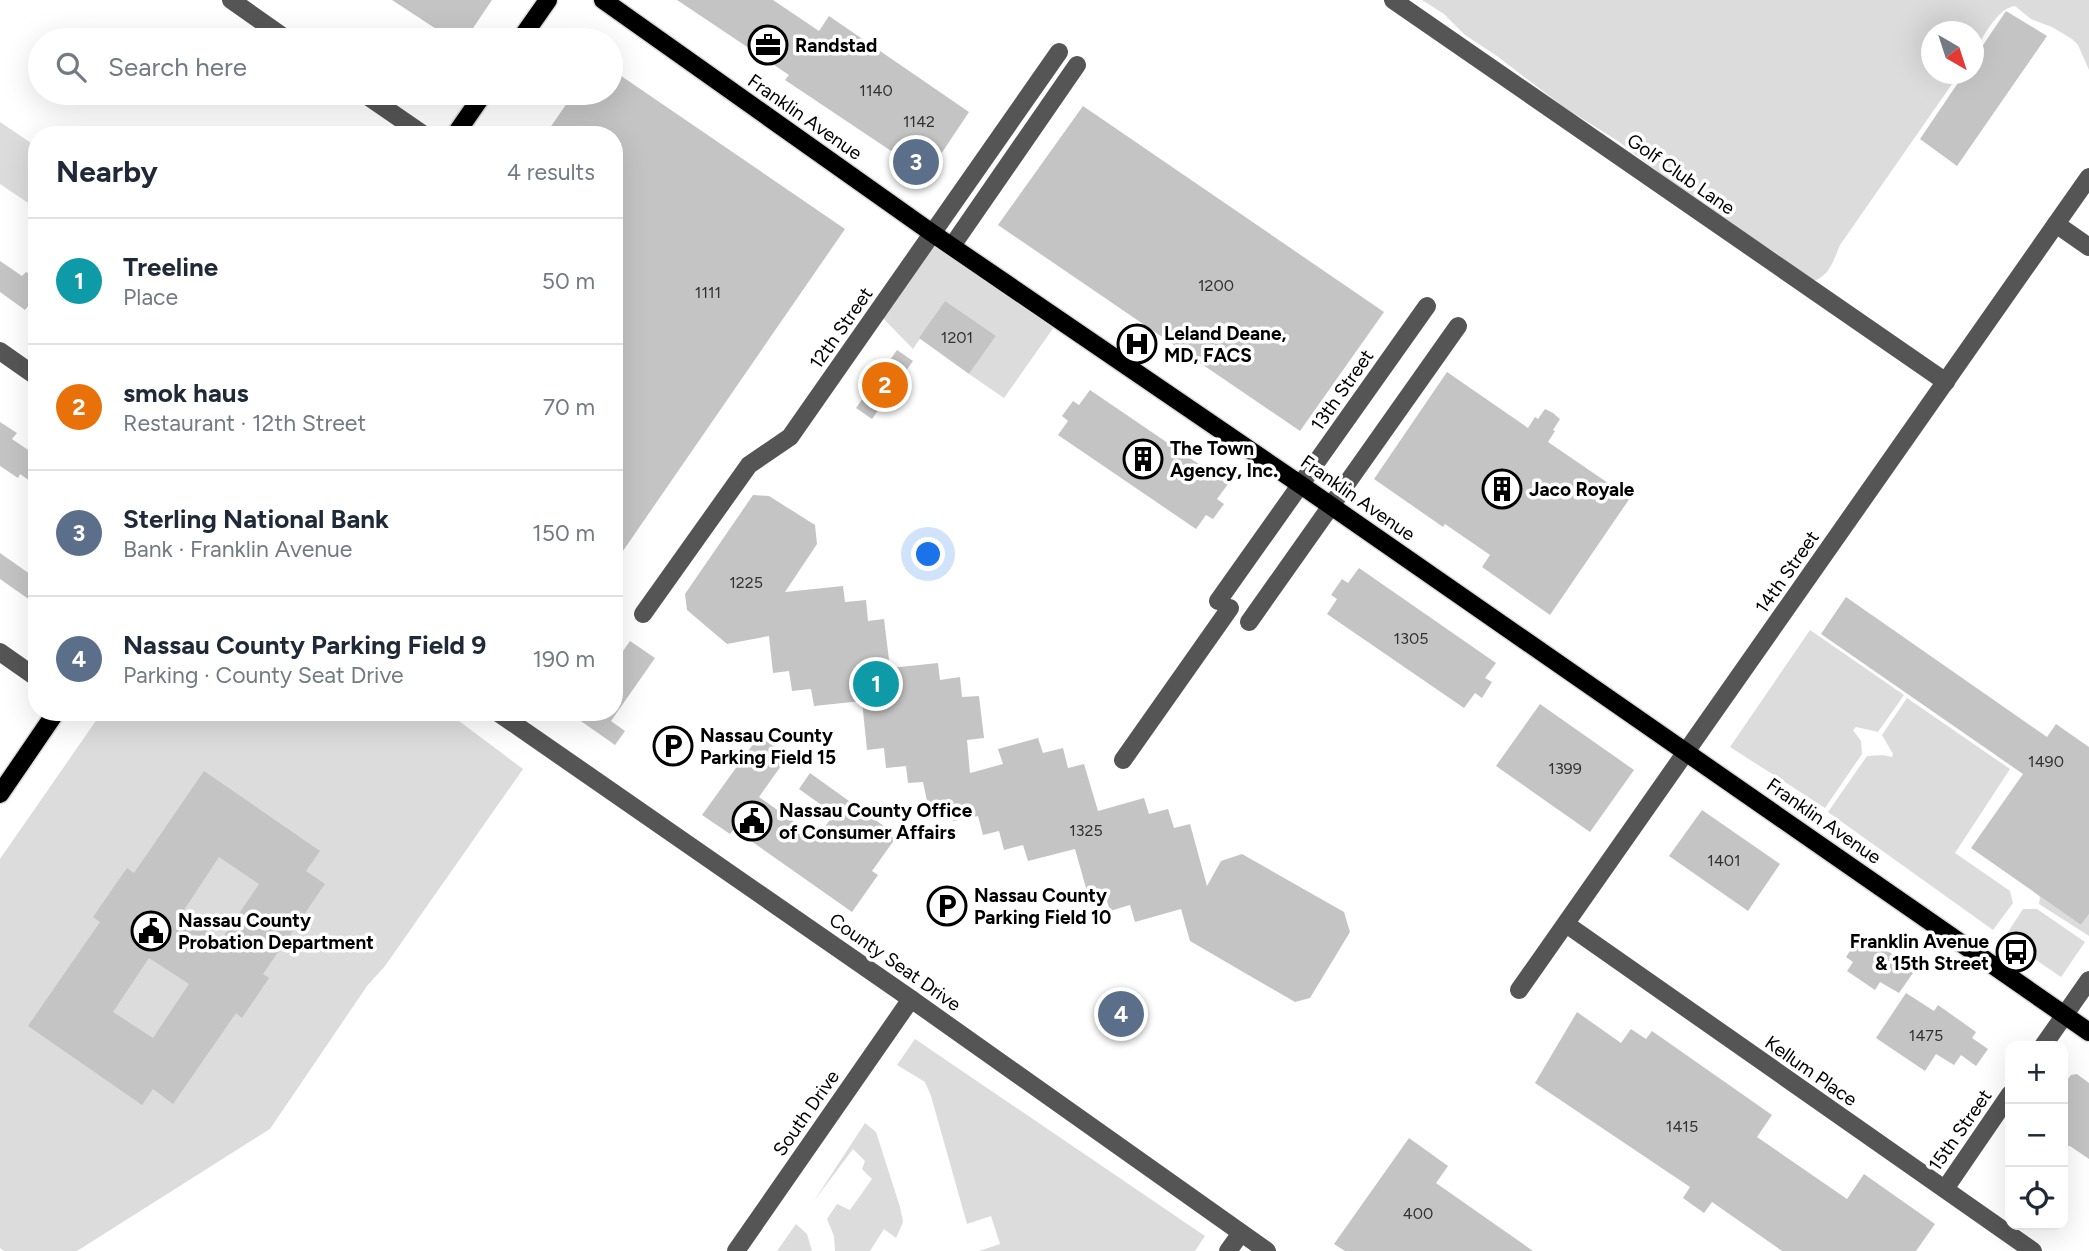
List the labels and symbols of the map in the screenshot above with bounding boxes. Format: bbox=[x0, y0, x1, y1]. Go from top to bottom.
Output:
north arrow bbox=[1921, 21, 1984, 84]
office icon: Randstad bbox=[747, 24, 789, 66]
place label: Randstad bbox=[795, 34, 877, 57]
street label: Franklin Avenue bbox=[743, 69, 867, 165]
house number: 1140 bbox=[859, 81, 893, 100]
house number: 1142 bbox=[903, 112, 935, 131]
street label: Golf Club Lane bbox=[1623, 128, 1739, 220]
pin: 3 bbox=[893, 136, 939, 188]
house number: 1200 bbox=[1198, 276, 1234, 295]
house number: 1111 bbox=[695, 283, 721, 302]
street label: 12th Street bbox=[805, 283, 877, 373]
place label: Leland Deane, MD, FACS bbox=[1164, 322, 1286, 367]
hospital icon: Leland Deane, MD, FACS bbox=[1116, 323, 1158, 365]
house number: 1201 bbox=[941, 328, 973, 347]
street label: 13th Street bbox=[1306, 345, 1378, 435]
pin: 2 bbox=[862, 359, 908, 411]
place label: The Town Agency, Inc. bbox=[1170, 437, 1278, 482]
building icon: The Town Agency, Inc. bbox=[1122, 438, 1164, 480]
street label: Franklin Avenue bbox=[1296, 450, 1420, 546]
building icon: Jaco Royale bbox=[1481, 468, 1523, 510]
place label: Jaco Royale bbox=[1529, 478, 1635, 501]
street label: 14th Street bbox=[1750, 526, 1824, 618]
your location bbox=[911, 537, 945, 571]
house number: 1225 bbox=[729, 573, 763, 592]
house number: 1305 bbox=[1394, 629, 1428, 648]
pin: 1 bbox=[853, 658, 899, 710]
place label: Nassau County Parking Field 15 bbox=[700, 724, 836, 769]
parking icon: Nassau County Parking Field 15 bbox=[652, 725, 694, 767]
house number: 1490 bbox=[2028, 752, 2064, 771]
house number: 1399 bbox=[1548, 759, 1582, 778]
street label: Franklin Avenue bbox=[1762, 773, 1886, 869]
place label: Nassau County Office of Consumer Affairs bbox=[779, 799, 973, 844]
public building icon: Nassau County Office of Consumer Affairs bbox=[731, 800, 773, 842]
house number: 1325 bbox=[1069, 821, 1103, 840]
house number: 1401 bbox=[1707, 851, 1741, 870]
place label: Nassau County Parking Field 10 bbox=[974, 884, 1111, 929]
parking icon: Nassau County Parking Field 10 bbox=[926, 885, 968, 927]
street label: County Seat Drive bbox=[825, 908, 965, 1016]
place label: Nassau County Probation Department bbox=[178, 909, 374, 954]
public building icon: Nassau County Probation Department bbox=[130, 910, 172, 952]
place label: Franklin Avenue & 15th Street bbox=[1850, 930, 1989, 975]
bus stop icon: Franklin Avenue & 15th Street bbox=[1995, 931, 2037, 973]
pin: 4 bbox=[1098, 988, 1144, 1040]
house number: 1475 bbox=[1909, 1026, 1943, 1045]
street label: Kellum Place bbox=[1761, 1031, 1861, 1111]
street label: South Drive bbox=[768, 1066, 844, 1160]
street label: 15th Street bbox=[1923, 1085, 1997, 1175]
house number: 1415 bbox=[1666, 1117, 1698, 1136]
house number: 400 bbox=[1403, 1204, 1433, 1223]

